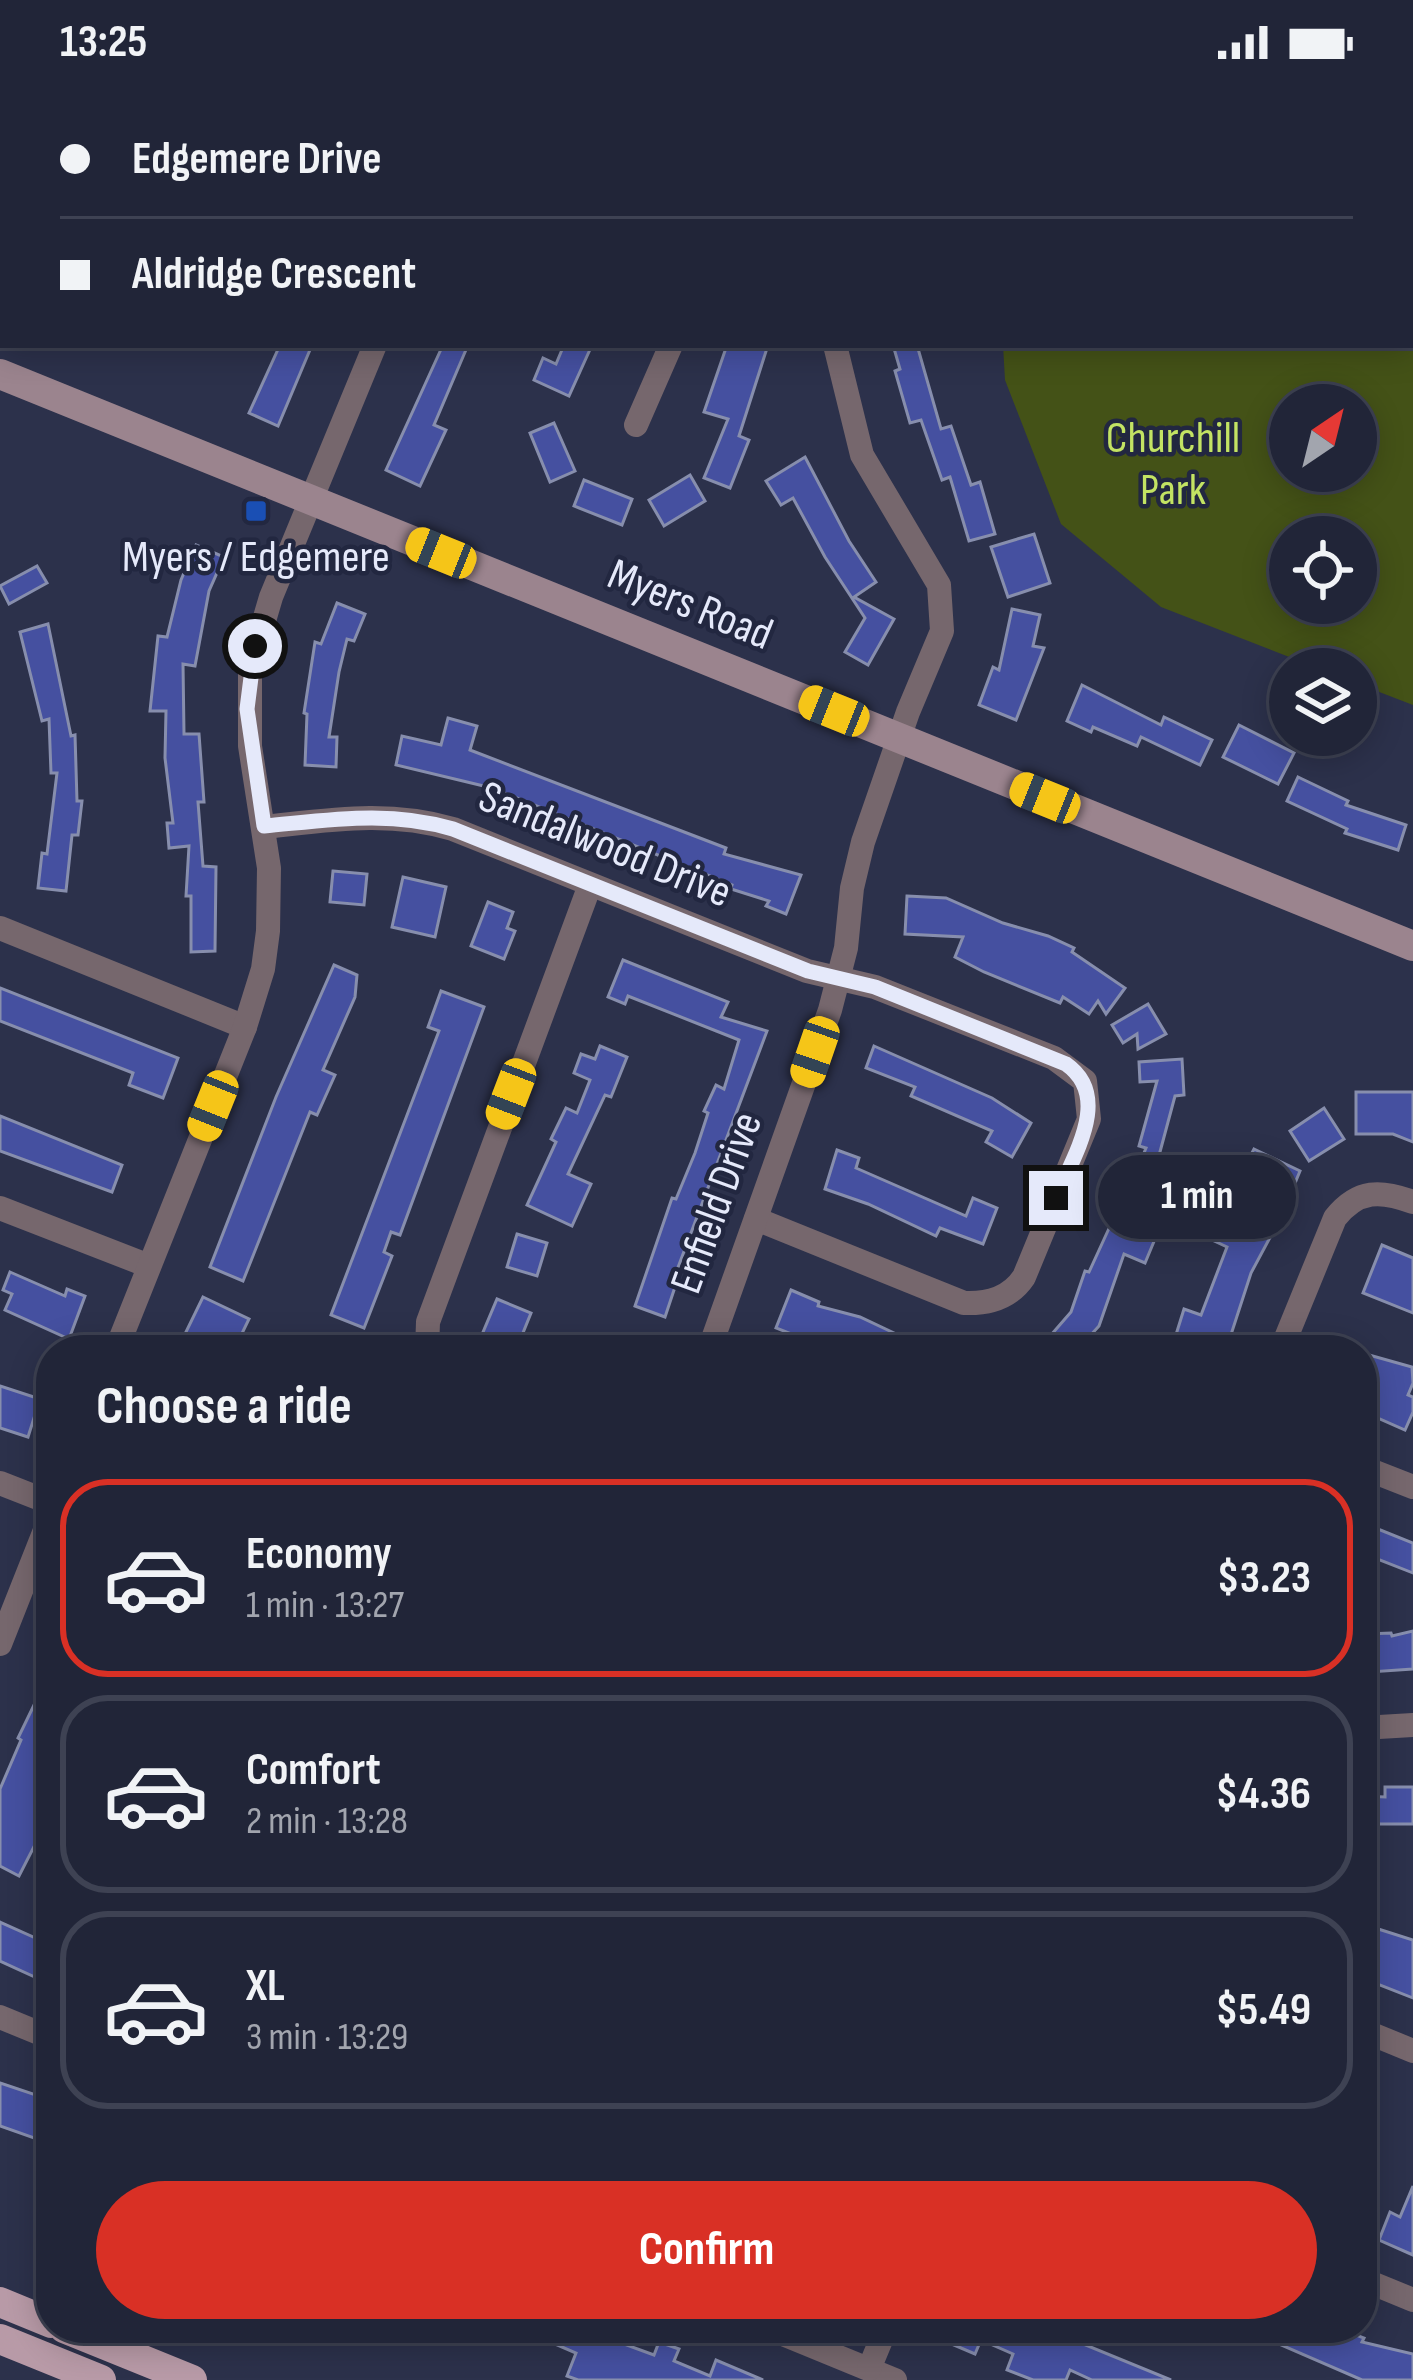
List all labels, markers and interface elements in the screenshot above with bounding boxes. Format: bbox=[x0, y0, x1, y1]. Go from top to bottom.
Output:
text: 13:25 bbox=[60, 15, 147, 70]
text: Edgemere Drive bbox=[132, 132, 382, 187]
text: Aldridge Crescent bbox=[132, 247, 416, 302]
north arrow bbox=[1269, 384, 1377, 492]
map controls bbox=[1269, 384, 1377, 756]
park label: Churchill Park bbox=[1106, 411, 1240, 518]
marker: Myers / Edgemere bbox=[243, 498, 269, 524]
button: locate bbox=[1269, 516, 1377, 624]
car bbox=[401, 523, 481, 583]
place label: Myers / Edgemere bbox=[122, 530, 390, 585]
street label: Myers Road bbox=[600, 547, 780, 663]
route start bbox=[228, 619, 282, 673]
button: layers bbox=[1269, 648, 1377, 756]
car bbox=[794, 681, 874, 741]
car bbox=[1005, 768, 1085, 828]
street label: Sandalwood Drive bbox=[471, 769, 739, 921]
car bbox=[786, 1012, 844, 1092]
car bbox=[481, 1054, 541, 1134]
car bbox=[183, 1066, 243, 1146]
street label: Enfield Drive bbox=[659, 1105, 775, 1301]
callout: 1 min bbox=[1098, 1156, 1296, 1240]
route end bbox=[1029, 1171, 1083, 1225]
text: 1 min bbox=[1161, 1173, 1233, 1220]
text: Choose a ride bbox=[96, 1374, 352, 1439]
icon: car bbox=[102, 1524, 210, 1632]
text: Economy bbox=[246, 1527, 392, 1582]
text: $3.23 bbox=[1217, 1551, 1311, 1606]
text: 1 min · 13:27 bbox=[246, 1582, 404, 1629]
icon: car bbox=[102, 1740, 210, 1848]
text: Comfort bbox=[246, 1743, 381, 1798]
text: $4.36 bbox=[1215, 1767, 1311, 1822]
text: 2 min · 13:28 bbox=[246, 1798, 408, 1845]
icon: car bbox=[102, 1956, 210, 2064]
text: XL bbox=[246, 1959, 285, 2014]
text: $5.49 bbox=[1216, 1983, 1311, 2038]
text: 3 min · 13:29 bbox=[246, 2014, 408, 2061]
button: Confirm bbox=[96, 2181, 1317, 2319]

